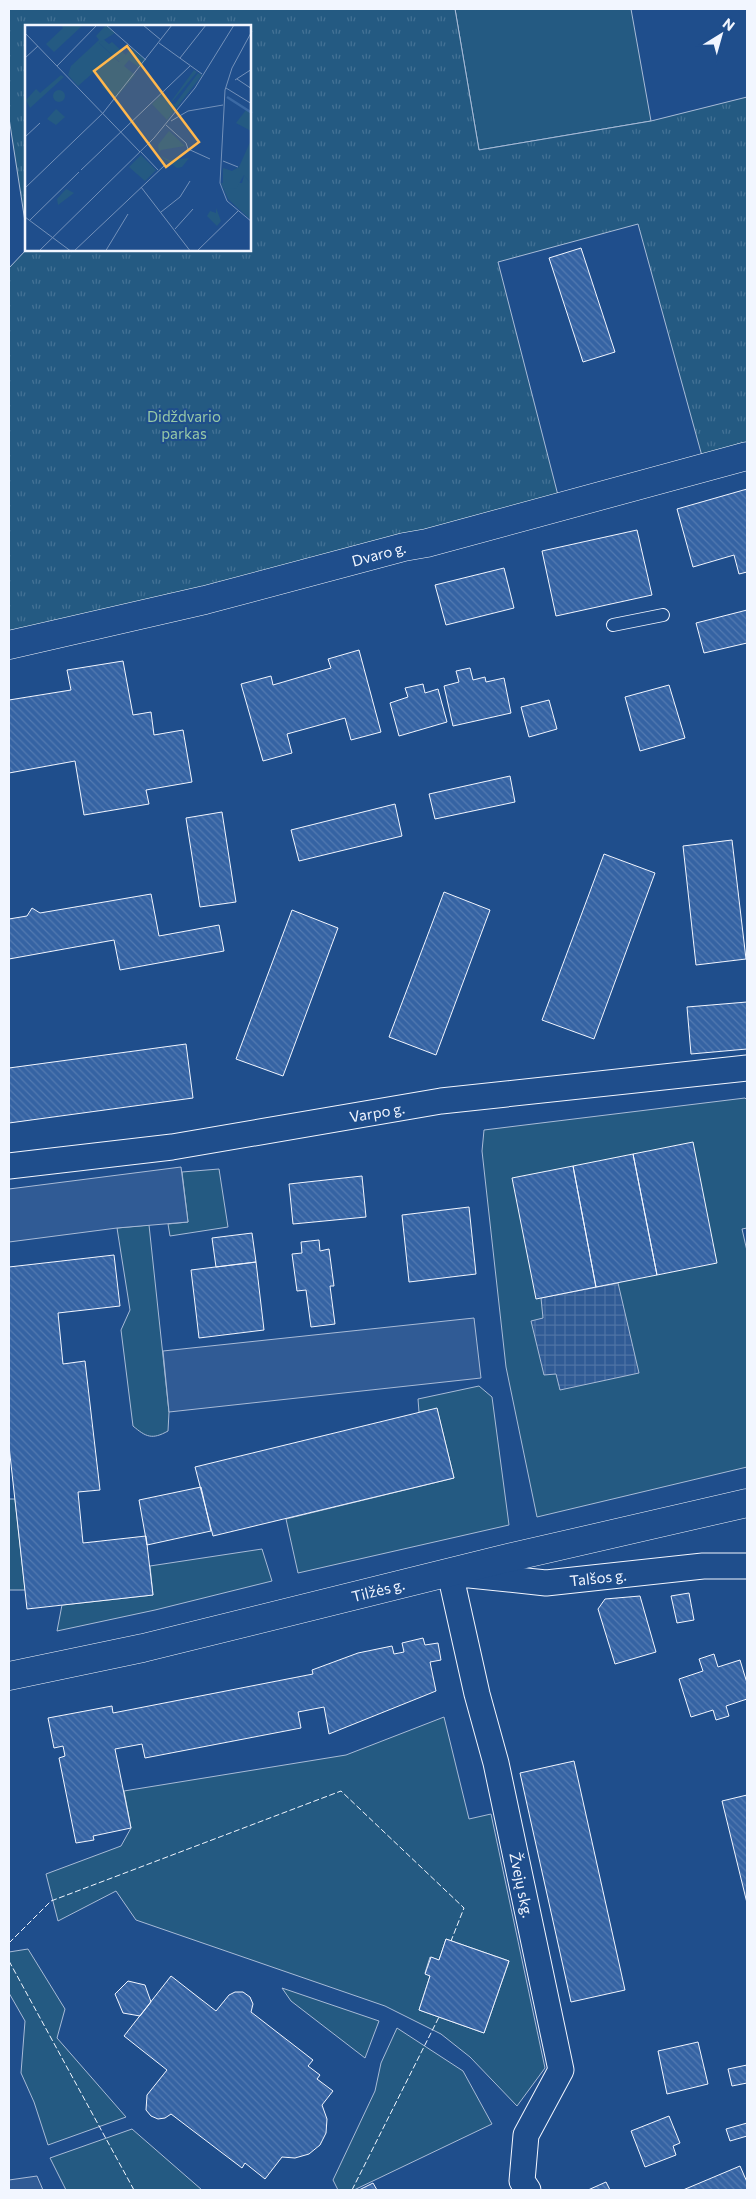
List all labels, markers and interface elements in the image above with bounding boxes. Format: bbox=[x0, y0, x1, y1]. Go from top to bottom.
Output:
north arrow bbox=[696, 10, 746, 60]
text: N bbox=[720, 14, 738, 34]
inset map bbox=[25, 25, 251, 251]
park label: Didždvario parkas bbox=[147, 407, 221, 442]
street label: Dvaro g. bbox=[350, 538, 407, 570]
street label: Varpo g. bbox=[348, 1098, 406, 1126]
street label: Talšos g. bbox=[569, 1565, 627, 1589]
street label: Tilžės g. bbox=[350, 1575, 406, 1605]
street label: Žvejų skg. bbox=[506, 1850, 539, 1919]

